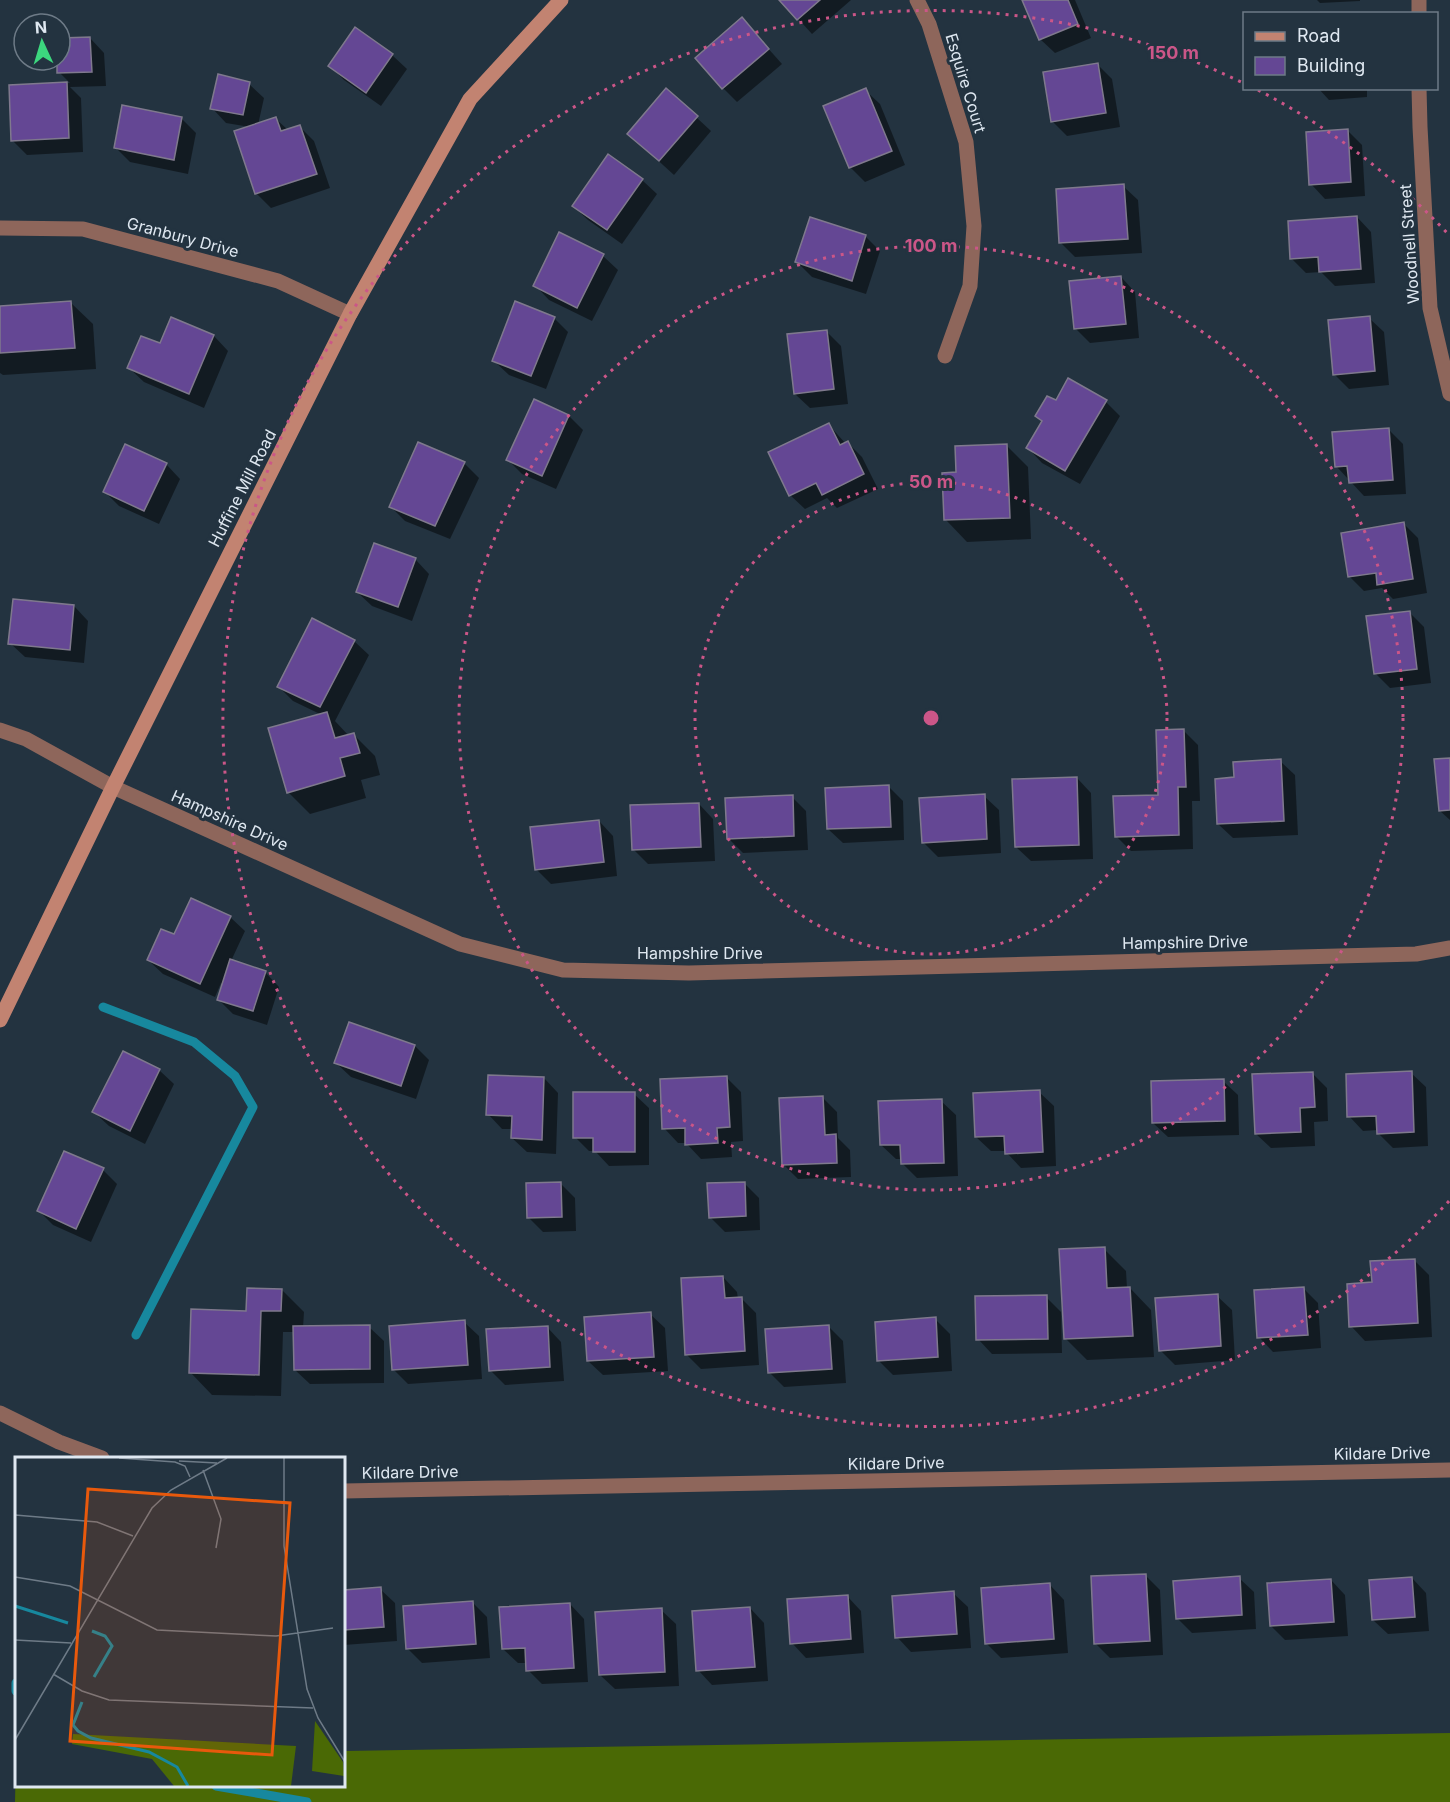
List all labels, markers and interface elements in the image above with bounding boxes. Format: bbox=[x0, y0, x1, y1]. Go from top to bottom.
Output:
north arrow bbox=[12, 12, 72, 72]
legend bbox=[1243, 12, 1438, 90]
text: N bbox=[34, 17, 48, 37]
text: Road bbox=[1297, 25, 1340, 46]
street label: Esquire Court bbox=[941, 31, 991, 135]
text: 150 m bbox=[1147, 42, 1199, 63]
text: Building bbox=[1297, 55, 1365, 76]
street label: Woodnell Street bbox=[1395, 183, 1423, 305]
street label: Granbury Drive bbox=[125, 212, 241, 262]
text: 100 m bbox=[905, 235, 957, 256]
street label: Huffine Mill Road bbox=[204, 426, 280, 550]
text: 50 m bbox=[909, 471, 953, 492]
centre of rings bbox=[921, 708, 941, 728]
street label: Hampshire Drive bbox=[168, 785, 292, 855]
street label: Hampshire Drive bbox=[1122, 931, 1248, 953]
street label: Hampshire Drive bbox=[637, 943, 763, 963]
street label: Kildare Drive bbox=[1333, 1442, 1431, 1464]
street label: Kildare Drive bbox=[847, 1452, 945, 1474]
inset map bbox=[15, 1457, 345, 1787]
street label: Kildare Drive bbox=[361, 1461, 459, 1483]

